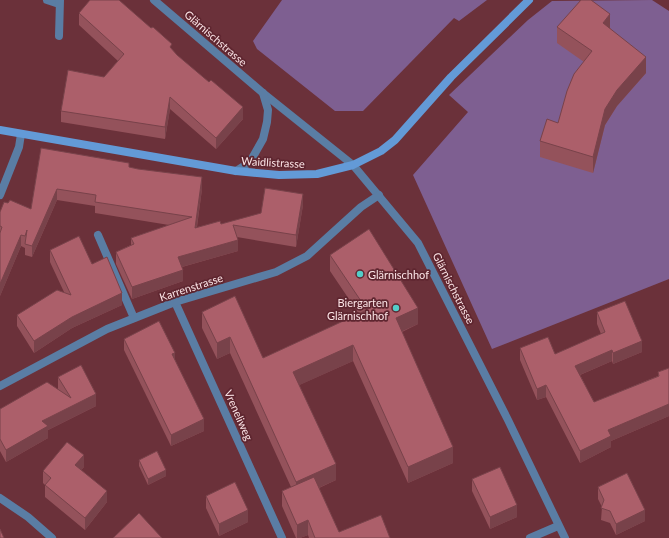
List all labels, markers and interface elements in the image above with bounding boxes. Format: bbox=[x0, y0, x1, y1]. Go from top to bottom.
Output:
street label: Glärnischstrasse bbox=[182, 7, 250, 69]
street label: Waidlistrasse bbox=[241, 154, 305, 170]
street label: Glärnischstrasse bbox=[430, 250, 478, 326]
place label: Glärnischhof bbox=[368, 268, 429, 281]
marker: Glärnischhof bbox=[355, 269, 365, 279]
street label: Karrenstrasse bbox=[158, 271, 225, 303]
place label: Biergarten Glärnischhof bbox=[327, 296, 388, 322]
marker: Biergarten Glärnischhof bbox=[391, 303, 401, 313]
street label: Vreneliweg bbox=[222, 388, 256, 442]

